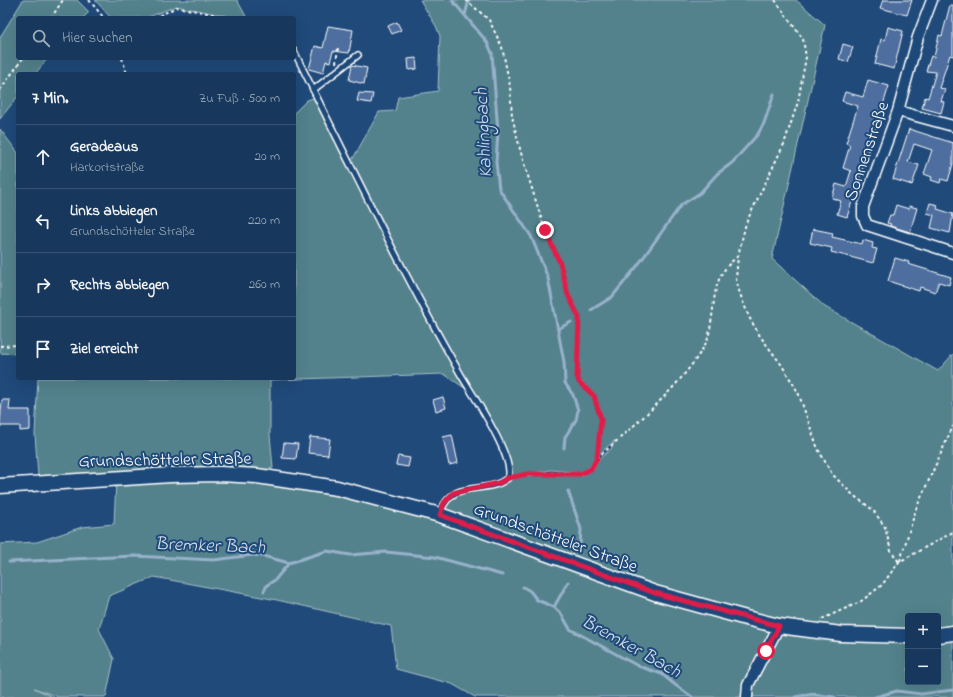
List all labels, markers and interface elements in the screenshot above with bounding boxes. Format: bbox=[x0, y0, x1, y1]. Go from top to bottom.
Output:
search box bbox=[16, 16, 296, 60]
icon: search bbox=[30, 27, 52, 49]
text: Hier suchen bbox=[62, 27, 133, 49]
text: 7 Min. bbox=[32, 86, 68, 111]
water label: Kahlingbach bbox=[469, 86, 501, 179]
text: Zu Fuß · 500 m bbox=[199, 89, 280, 108]
street label: Sonnenstraße bbox=[839, 98, 897, 205]
text: Geradeaus bbox=[70, 136, 138, 158]
icon: ahead bbox=[32, 146, 54, 168]
text: 20 m bbox=[255, 147, 280, 166]
text: Harkortstraße bbox=[70, 158, 144, 177]
text: Links abbiegen bbox=[70, 200, 157, 222]
icon: left bbox=[32, 210, 54, 232]
text: 220 m bbox=[248, 211, 280, 230]
route end bbox=[536, 221, 554, 239]
text: Grundschötteler Straße bbox=[70, 222, 195, 241]
icon: right bbox=[32, 274, 54, 296]
text: Rechts abbiegen bbox=[70, 274, 169, 296]
text: 260 m bbox=[249, 275, 280, 294]
icon: arrive bbox=[32, 338, 54, 360]
text: Ziel erreicht bbox=[70, 338, 138, 360]
street label: Grundschötteler Straße bbox=[78, 446, 253, 476]
street label: Grundschötteler Straße bbox=[470, 497, 642, 581]
water label: Bremker Bach bbox=[155, 531, 266, 562]
water label: Bremker Bach bbox=[576, 609, 686, 686]
map controls bbox=[905, 613, 941, 685]
button: + bbox=[905, 613, 941, 649]
route start bbox=[757, 642, 775, 660]
button: − bbox=[905, 649, 941, 685]

